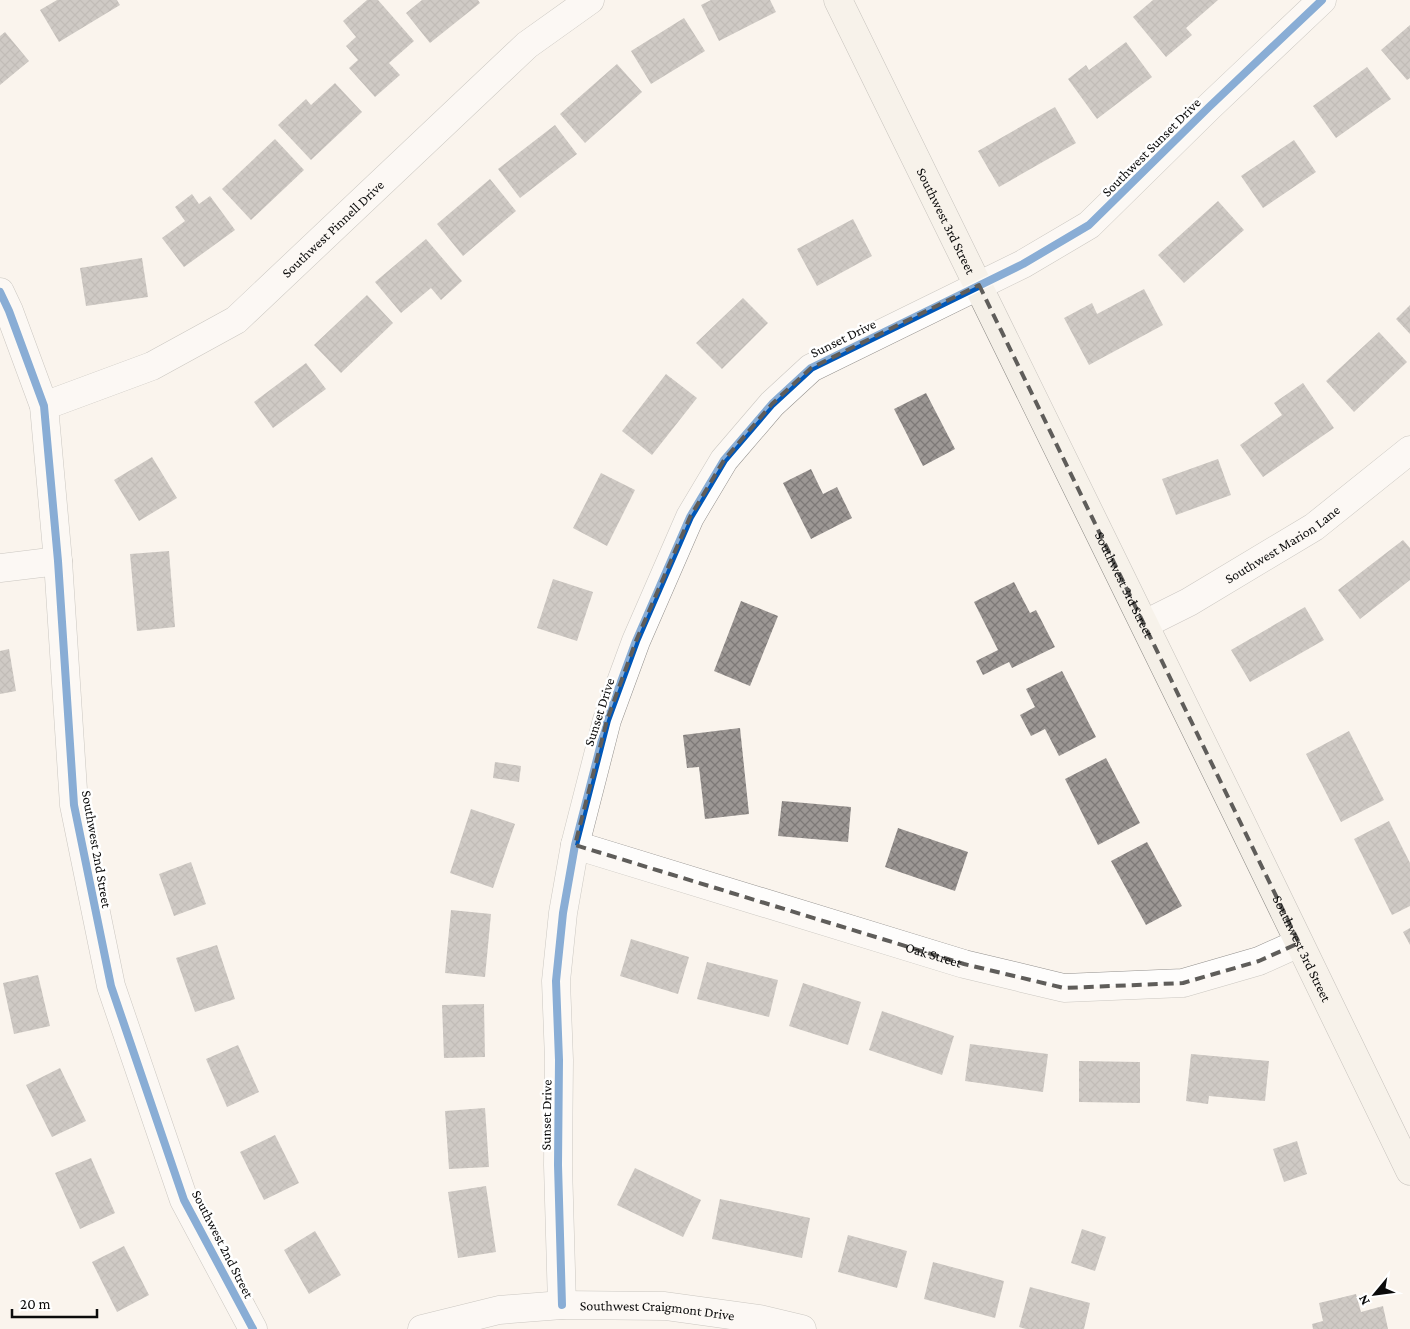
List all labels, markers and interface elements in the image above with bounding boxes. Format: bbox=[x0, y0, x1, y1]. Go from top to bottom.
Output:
street label: Southwest Sunset Drive bbox=[1098, 94, 1204, 200]
street label: Southwest 3rd Street bbox=[913, 165, 979, 277]
street label: Southwest Pinnell Drive bbox=[278, 177, 387, 281]
street label: Sunset Drive bbox=[808, 315, 878, 361]
street label: Southwest Marion Lane bbox=[1222, 502, 1343, 587]
street label: Southwest 3rd Street bbox=[1092, 529, 1157, 641]
street label: Sunset Drive bbox=[580, 676, 618, 748]
street label: Southwest 2nd Street bbox=[79, 789, 115, 909]
street label: Southwest 3rd Street bbox=[1270, 893, 1335, 1005]
street label: Oak Street bbox=[904, 939, 964, 971]
street label: Sunset Drive bbox=[537, 1079, 555, 1151]
street label: Southwest 2nd Street bbox=[189, 1187, 257, 1301]
north arrow bbox=[1350, 1269, 1400, 1319]
scale bar bbox=[12, 1286, 98, 1318]
text: N bbox=[1354, 1292, 1373, 1308]
text: 20 m bbox=[20, 1296, 51, 1312]
street label: Southwest Craigmont Drive bbox=[580, 1297, 736, 1323]

